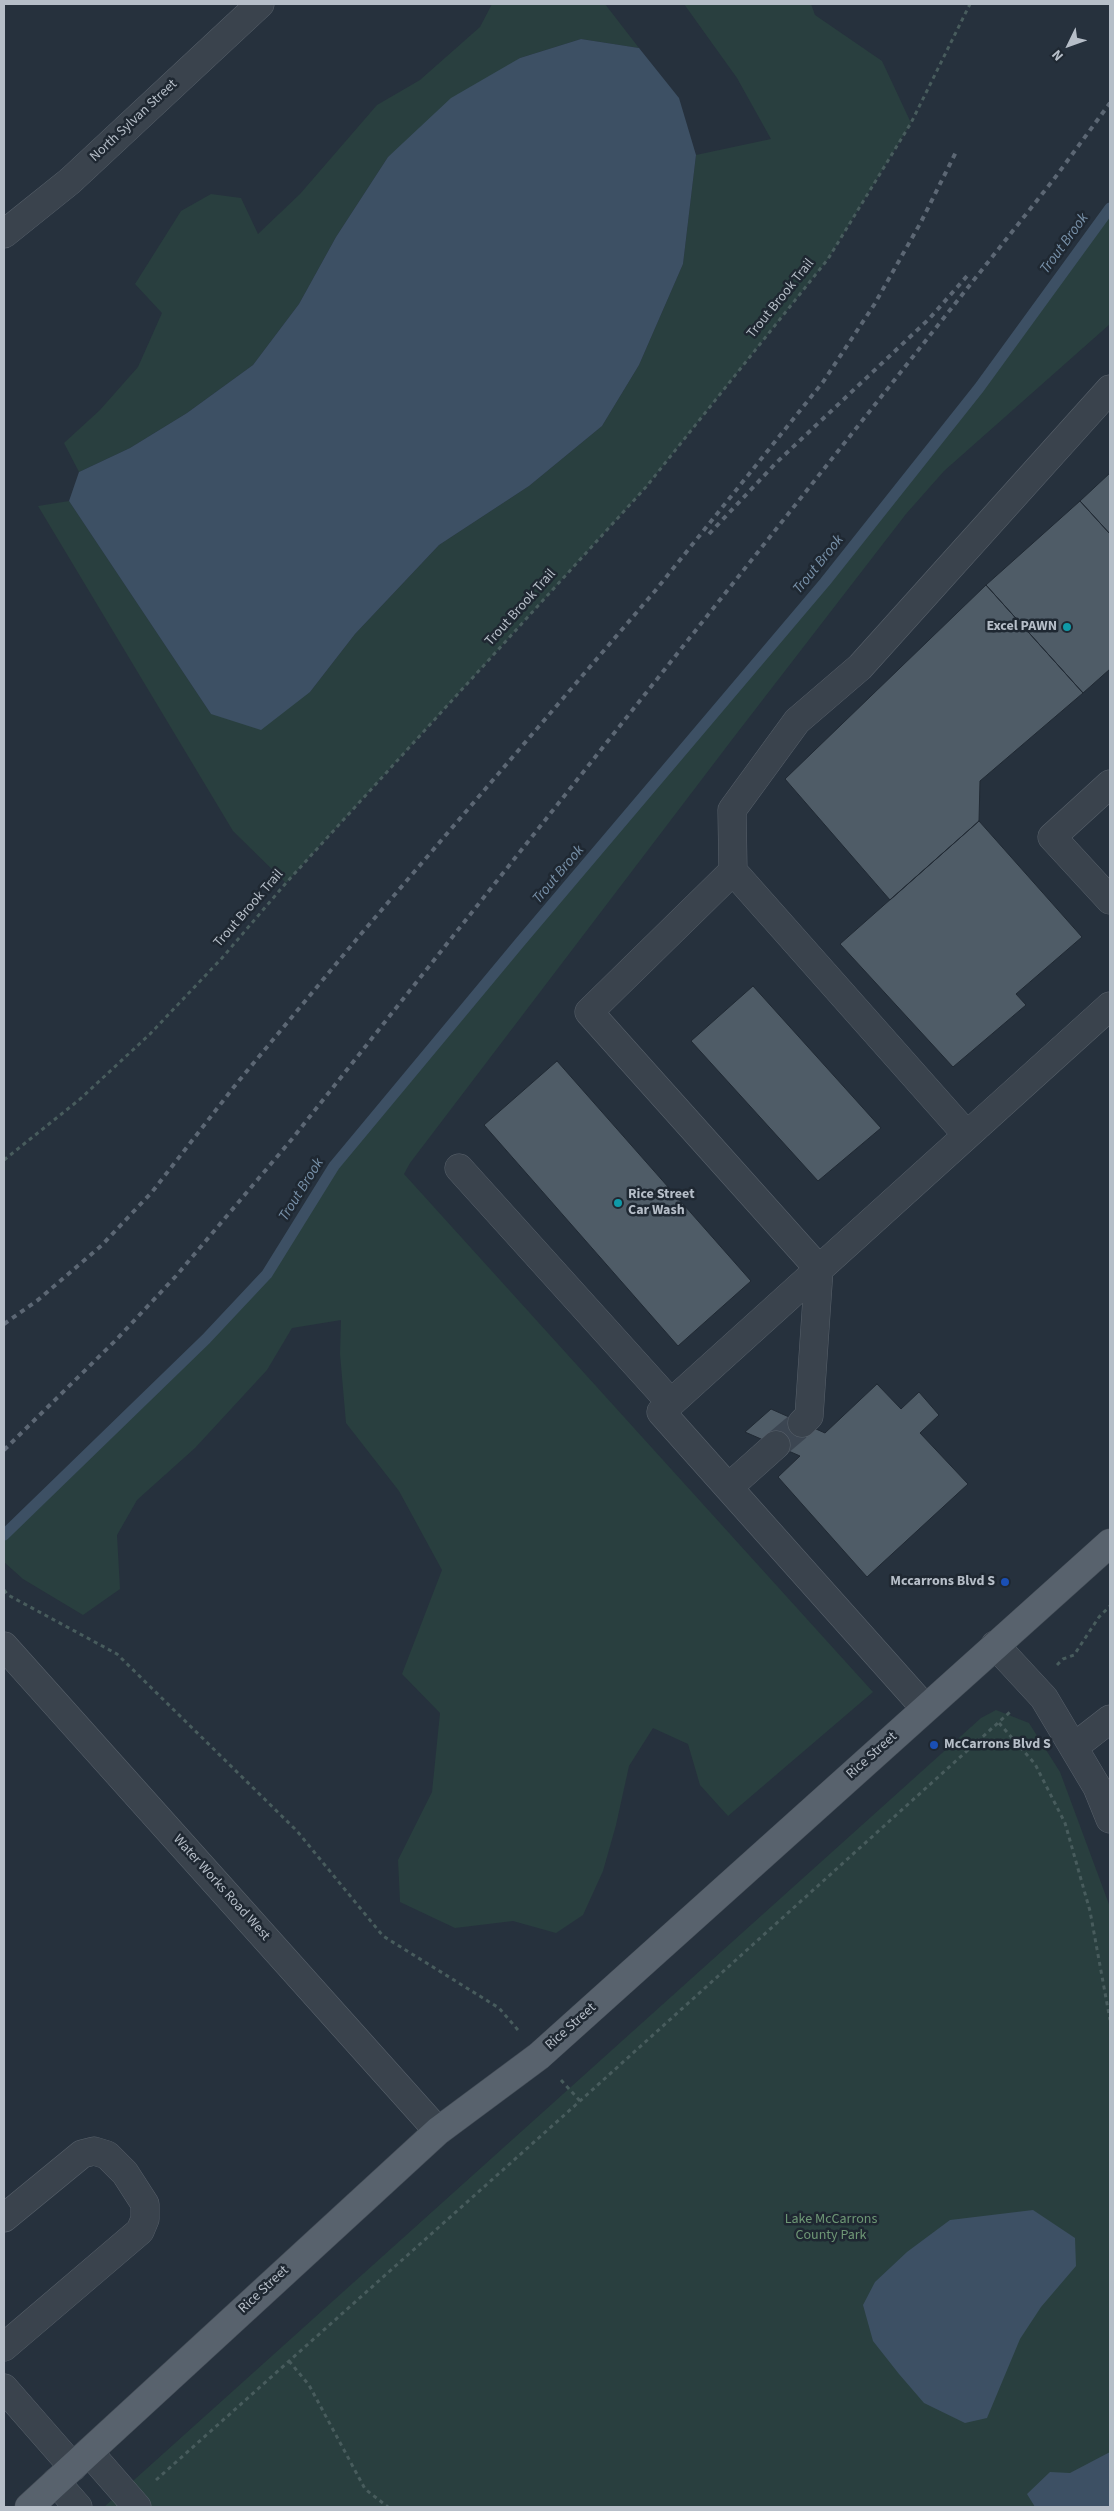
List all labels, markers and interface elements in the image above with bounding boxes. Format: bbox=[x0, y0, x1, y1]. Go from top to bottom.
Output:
north arrow bbox=[1044, 20, 1094, 70]
text: N bbox=[1047, 45, 1068, 65]
street label: North Sylvan Street bbox=[87, 76, 181, 166]
water label: Trout Brook bbox=[1037, 210, 1093, 278]
street label: Trout Brook Trail bbox=[744, 256, 818, 342]
water label: Trout Brook bbox=[790, 532, 848, 598]
street label: Trout Brook Trail bbox=[482, 566, 560, 650]
place label: Excel PAWN bbox=[986, 619, 1057, 635]
marker: Excel PAWN bbox=[1061, 621, 1073, 633]
water label: Trout Brook bbox=[529, 842, 589, 908]
street label: Trout Brook Trail bbox=[211, 867, 287, 951]
water label: Trout Brook bbox=[276, 1155, 328, 1225]
place label: Rice Street Car Wash bbox=[628, 1187, 695, 1220]
marker: Rice Street Car Wash bbox=[612, 1197, 624, 1209]
place label: Mccarrons Blvd S bbox=[890, 1574, 995, 1590]
marker: Mccarrons Blvd S bbox=[999, 1576, 1011, 1588]
street label: Rice Street bbox=[843, 1729, 901, 1783]
place label: McCarrons Blvd S bbox=[944, 1737, 1051, 1753]
marker: McCarrons Blvd S bbox=[928, 1739, 940, 1751]
street label: Water Works Road West bbox=[169, 1831, 273, 1945]
street label: Rice Street bbox=[542, 2000, 600, 2054]
park label: Lake McCarrons County Park bbox=[785, 2212, 877, 2244]
street label: Rice Street bbox=[235, 2263, 293, 2317]

